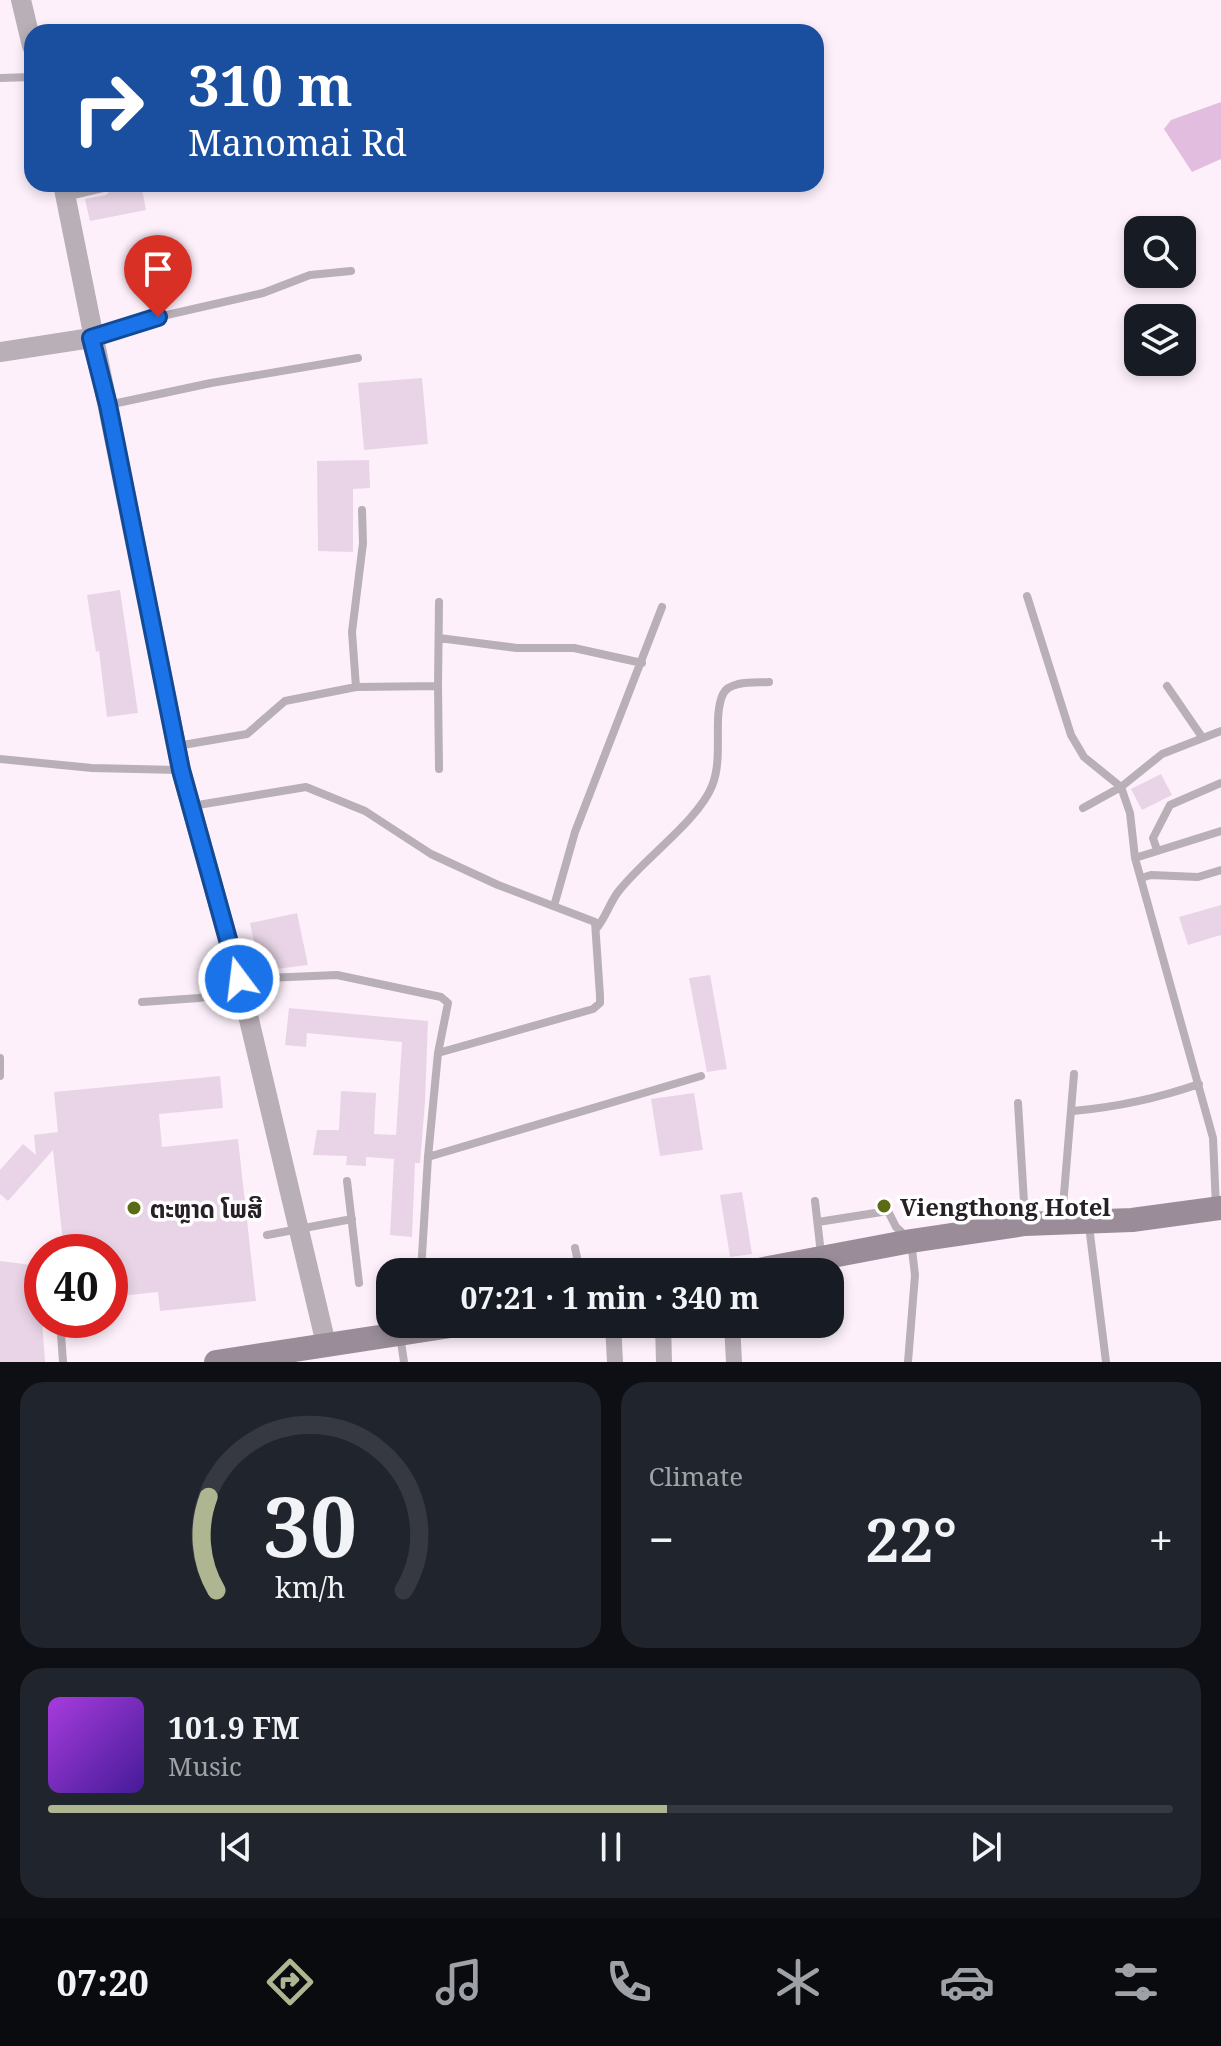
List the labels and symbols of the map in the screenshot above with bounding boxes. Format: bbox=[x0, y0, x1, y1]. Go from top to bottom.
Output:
pin bbox=[124, 235, 192, 317]
position arrow bbox=[197, 937, 281, 1021]
place label: Viengthong Hotel bbox=[900, 1190, 1111, 1223]
place label: ຕະຫຼາດ ໂພສີ bbox=[150, 1192, 263, 1225]
marker: Viengthong Hotel bbox=[875, 1197, 893, 1215]
marker: ຕະຫຼາດ ໂພສີ bbox=[125, 1199, 143, 1217]
speed limit sign: 40 bbox=[24, 1234, 128, 1338]

